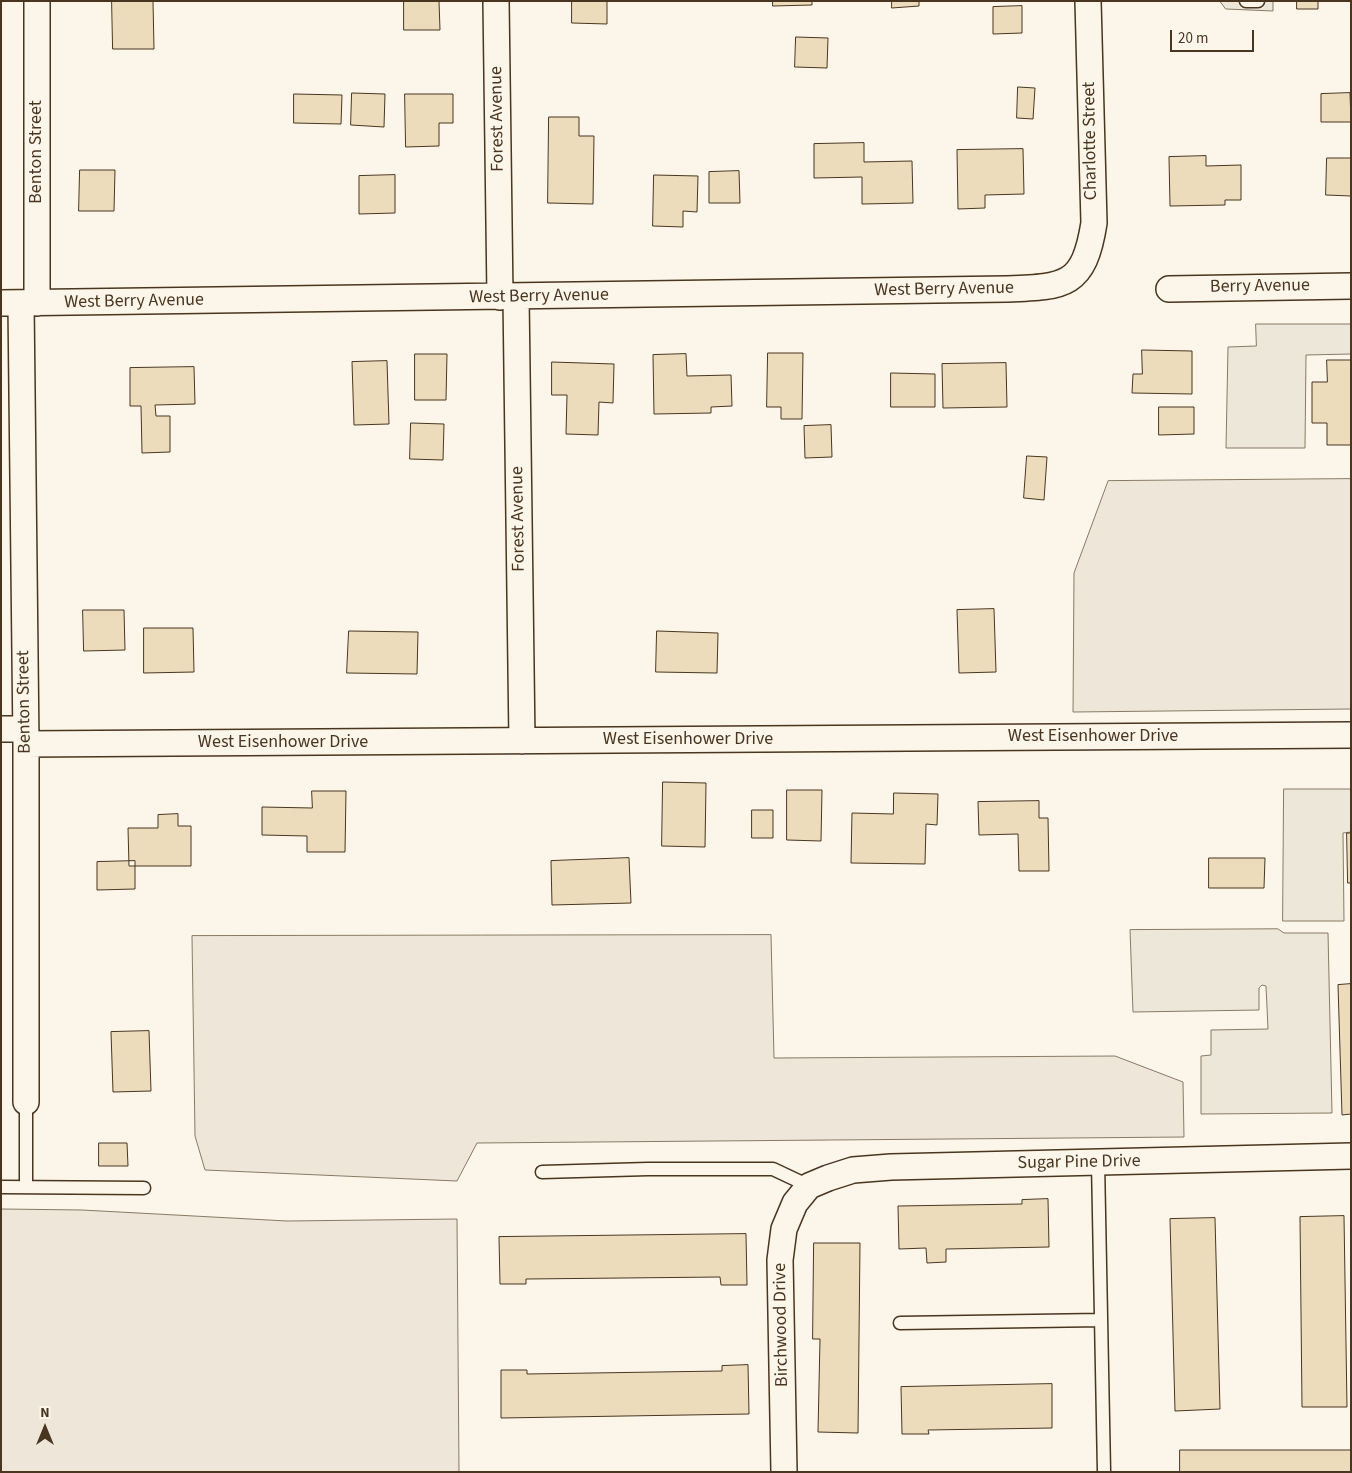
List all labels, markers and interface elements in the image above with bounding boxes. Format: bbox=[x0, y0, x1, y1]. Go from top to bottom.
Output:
scale bar bbox=[1172, 20, 1256, 52]
text: 20 m bbox=[1178, 28, 1208, 49]
street label: Forest Avenue bbox=[486, 66, 510, 172]
street label: Charlotte Street bbox=[1079, 82, 1103, 200]
street label: Benton Street bbox=[26, 100, 48, 204]
street label: Berry Avenue bbox=[1210, 275, 1310, 299]
street label: West Berry Avenue bbox=[874, 278, 1014, 302]
street label: West Berry Avenue bbox=[469, 285, 609, 309]
street label: West Berry Avenue bbox=[64, 290, 204, 314]
street label: Forest Avenue bbox=[507, 466, 531, 572]
street label: Benton Street bbox=[13, 650, 37, 754]
street label: West Eisenhower Drive bbox=[1008, 726, 1178, 748]
street label: West Eisenhower Drive bbox=[603, 729, 773, 751]
street label: West Eisenhower Drive bbox=[198, 732, 368, 754]
street label: Sugar Pine Drive bbox=[1017, 1151, 1141, 1175]
street label: Birchwood Drive bbox=[770, 1263, 794, 1387]
north arrow bbox=[20, 1403, 70, 1453]
text: N bbox=[40, 1403, 50, 1423]

